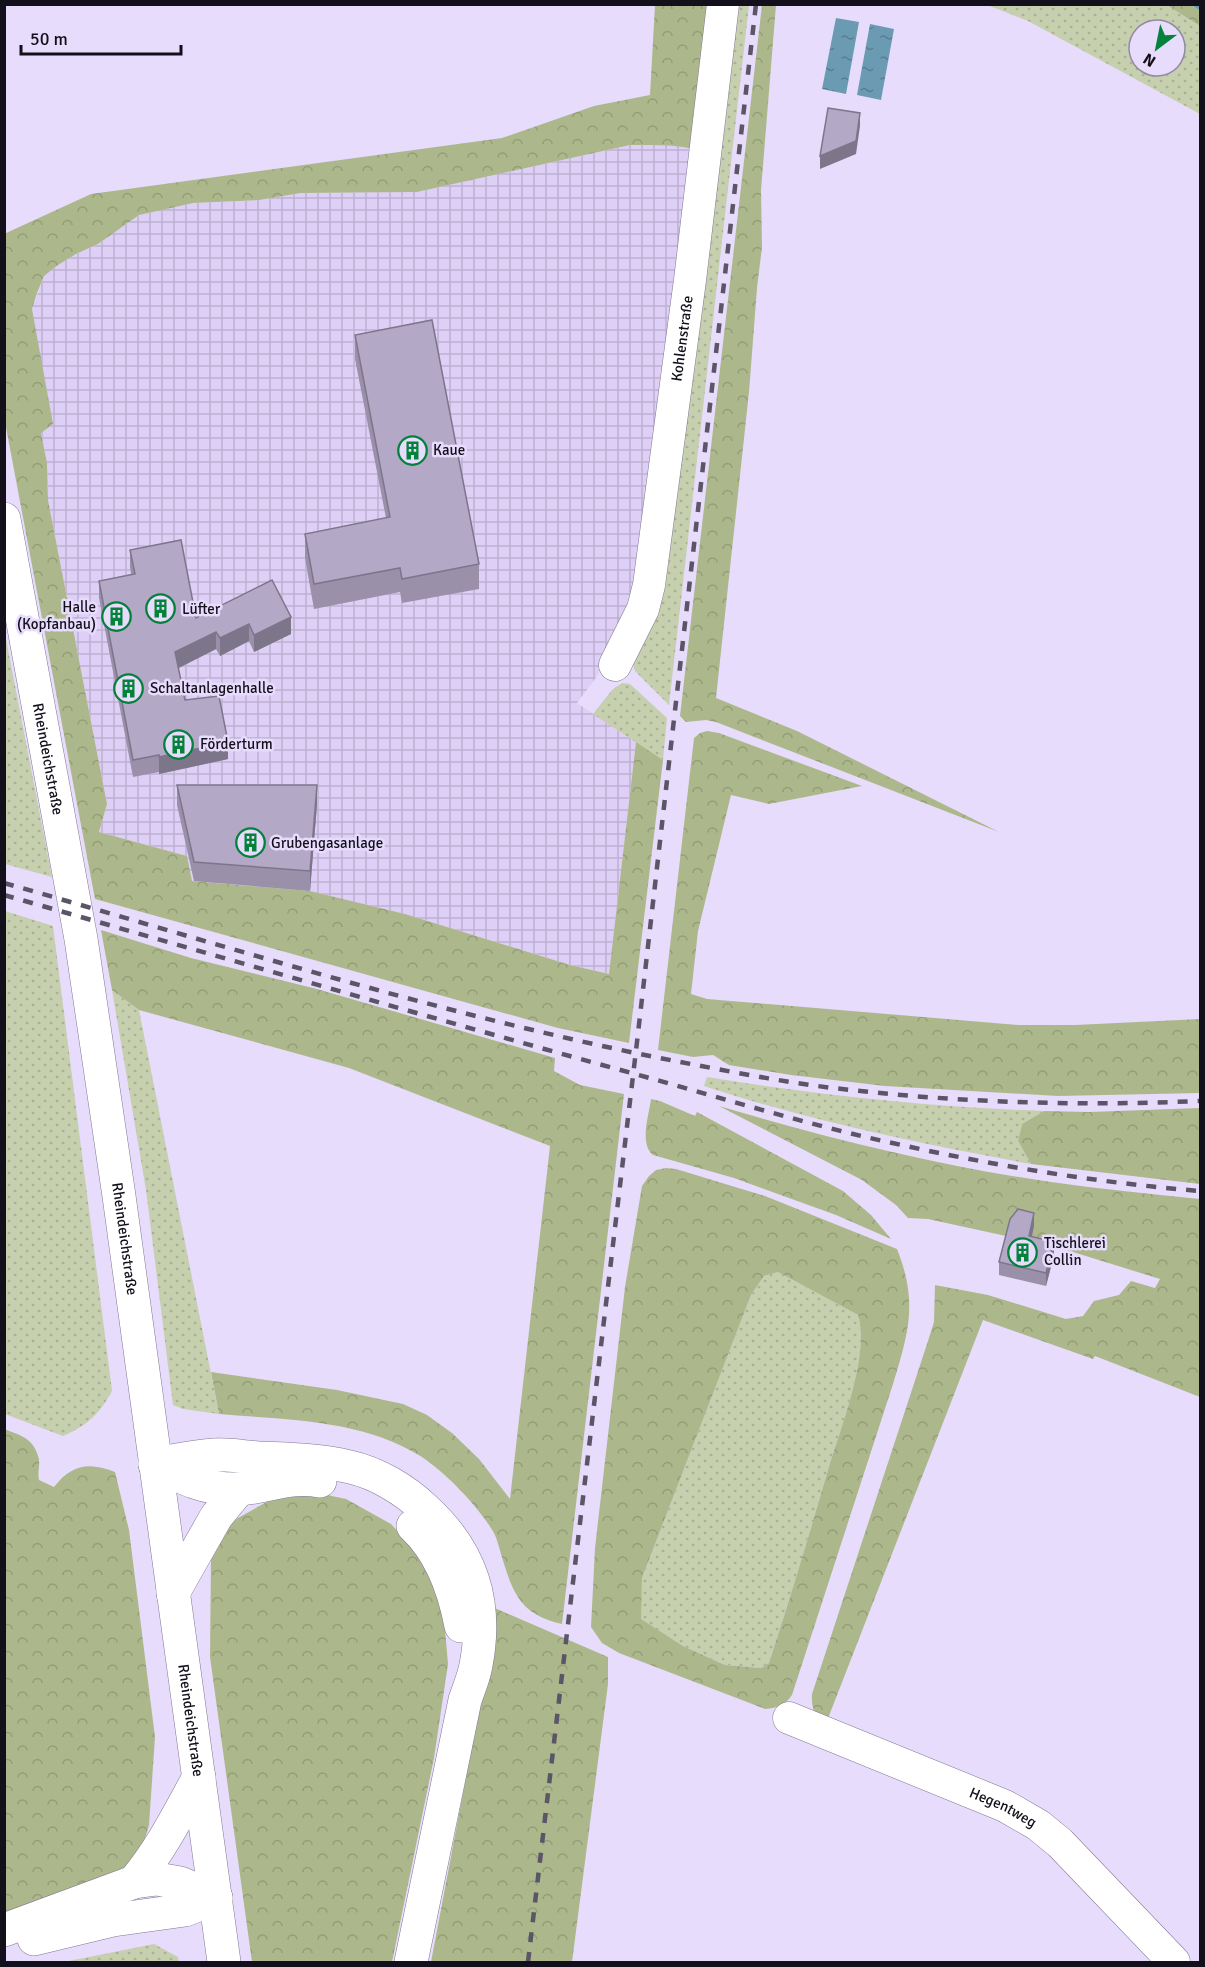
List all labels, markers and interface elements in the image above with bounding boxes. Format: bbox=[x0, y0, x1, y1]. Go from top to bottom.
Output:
scale bar bbox=[21, 18, 182, 56]
north arrow bbox=[1127, 18, 1187, 78]
text: 50 m bbox=[30, 28, 68, 50]
text: N bbox=[1140, 48, 1160, 71]
street label: Kohlenstraße bbox=[667, 295, 697, 383]
building icon: Kaue bbox=[396, 434, 428, 466]
place label: Kaue bbox=[433, 441, 465, 459]
building icon: Lüfter bbox=[145, 593, 177, 625]
place label: Halle (Kopfanbau) bbox=[17, 598, 96, 633]
building icon: Halle (Kopfanbau) bbox=[101, 600, 133, 632]
place label: Lüfter bbox=[182, 600, 221, 618]
building icon: Schaltanlagenhalle bbox=[113, 672, 145, 704]
place label: Schaltanlagenhalle bbox=[150, 679, 274, 697]
street label: Rheindeichstraße bbox=[29, 702, 67, 816]
building icon: Förderturm bbox=[163, 728, 195, 760]
place label: Förderturm bbox=[200, 735, 273, 753]
building icon: Grubengasanlage bbox=[234, 827, 266, 859]
place label: Grubengasanlage bbox=[271, 834, 383, 852]
street label: Rheindeichstraße bbox=[108, 1181, 141, 1296]
place label: Tischlerei Collin bbox=[1044, 1234, 1106, 1269]
building icon: Tischlerei Collin bbox=[1007, 1236, 1039, 1268]
street label: Rheindeichstraße bbox=[174, 1663, 207, 1778]
street label: Hegentweg bbox=[967, 1783, 1040, 1831]

